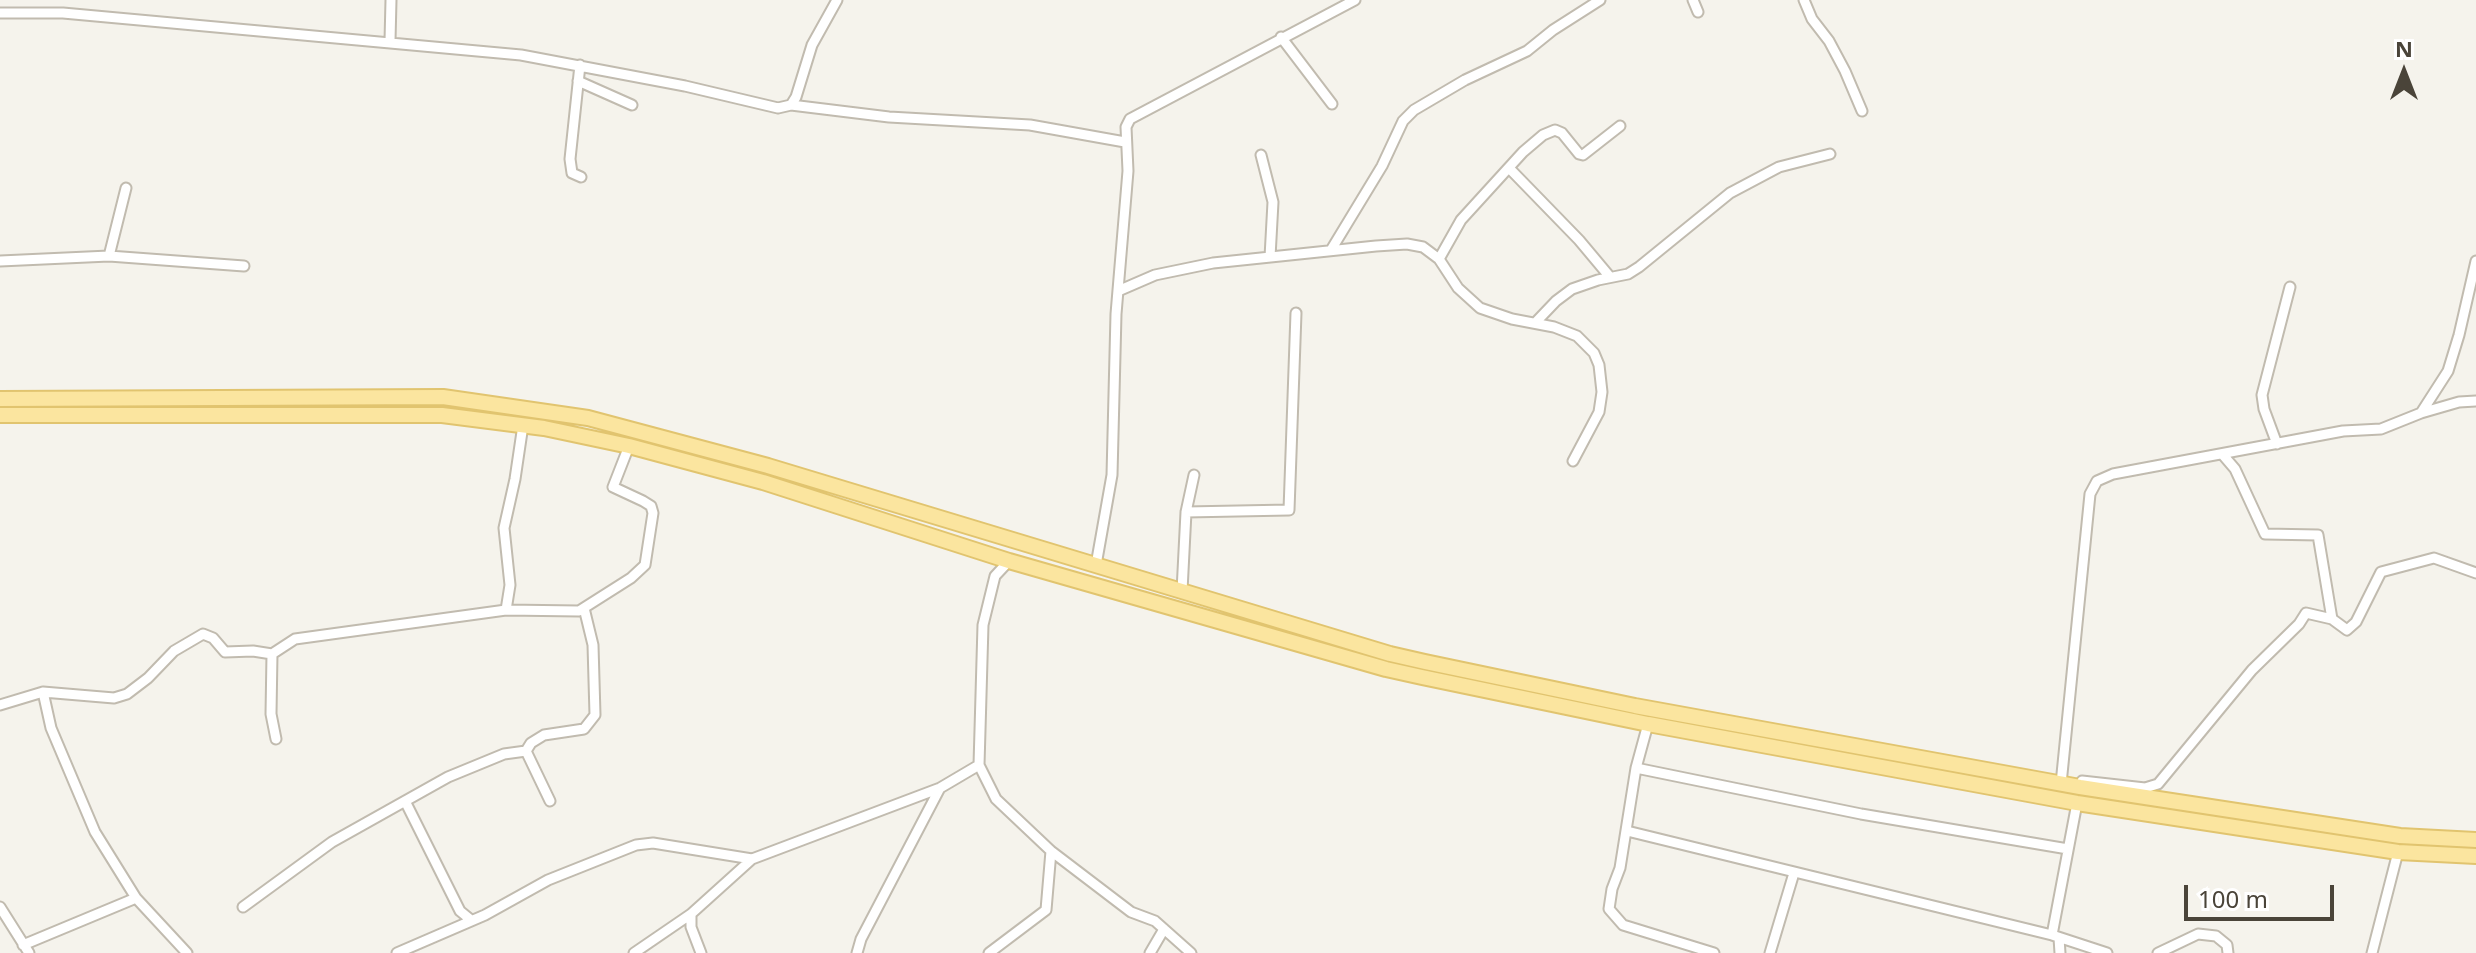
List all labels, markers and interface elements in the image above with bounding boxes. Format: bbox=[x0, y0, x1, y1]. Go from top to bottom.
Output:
north arrow bbox=[2364, 32, 2444, 112]
text: N bbox=[2395, 33, 2413, 63]
scale bar bbox=[2188, 869, 2338, 919]
text: 100 m bbox=[2198, 882, 2268, 915]

